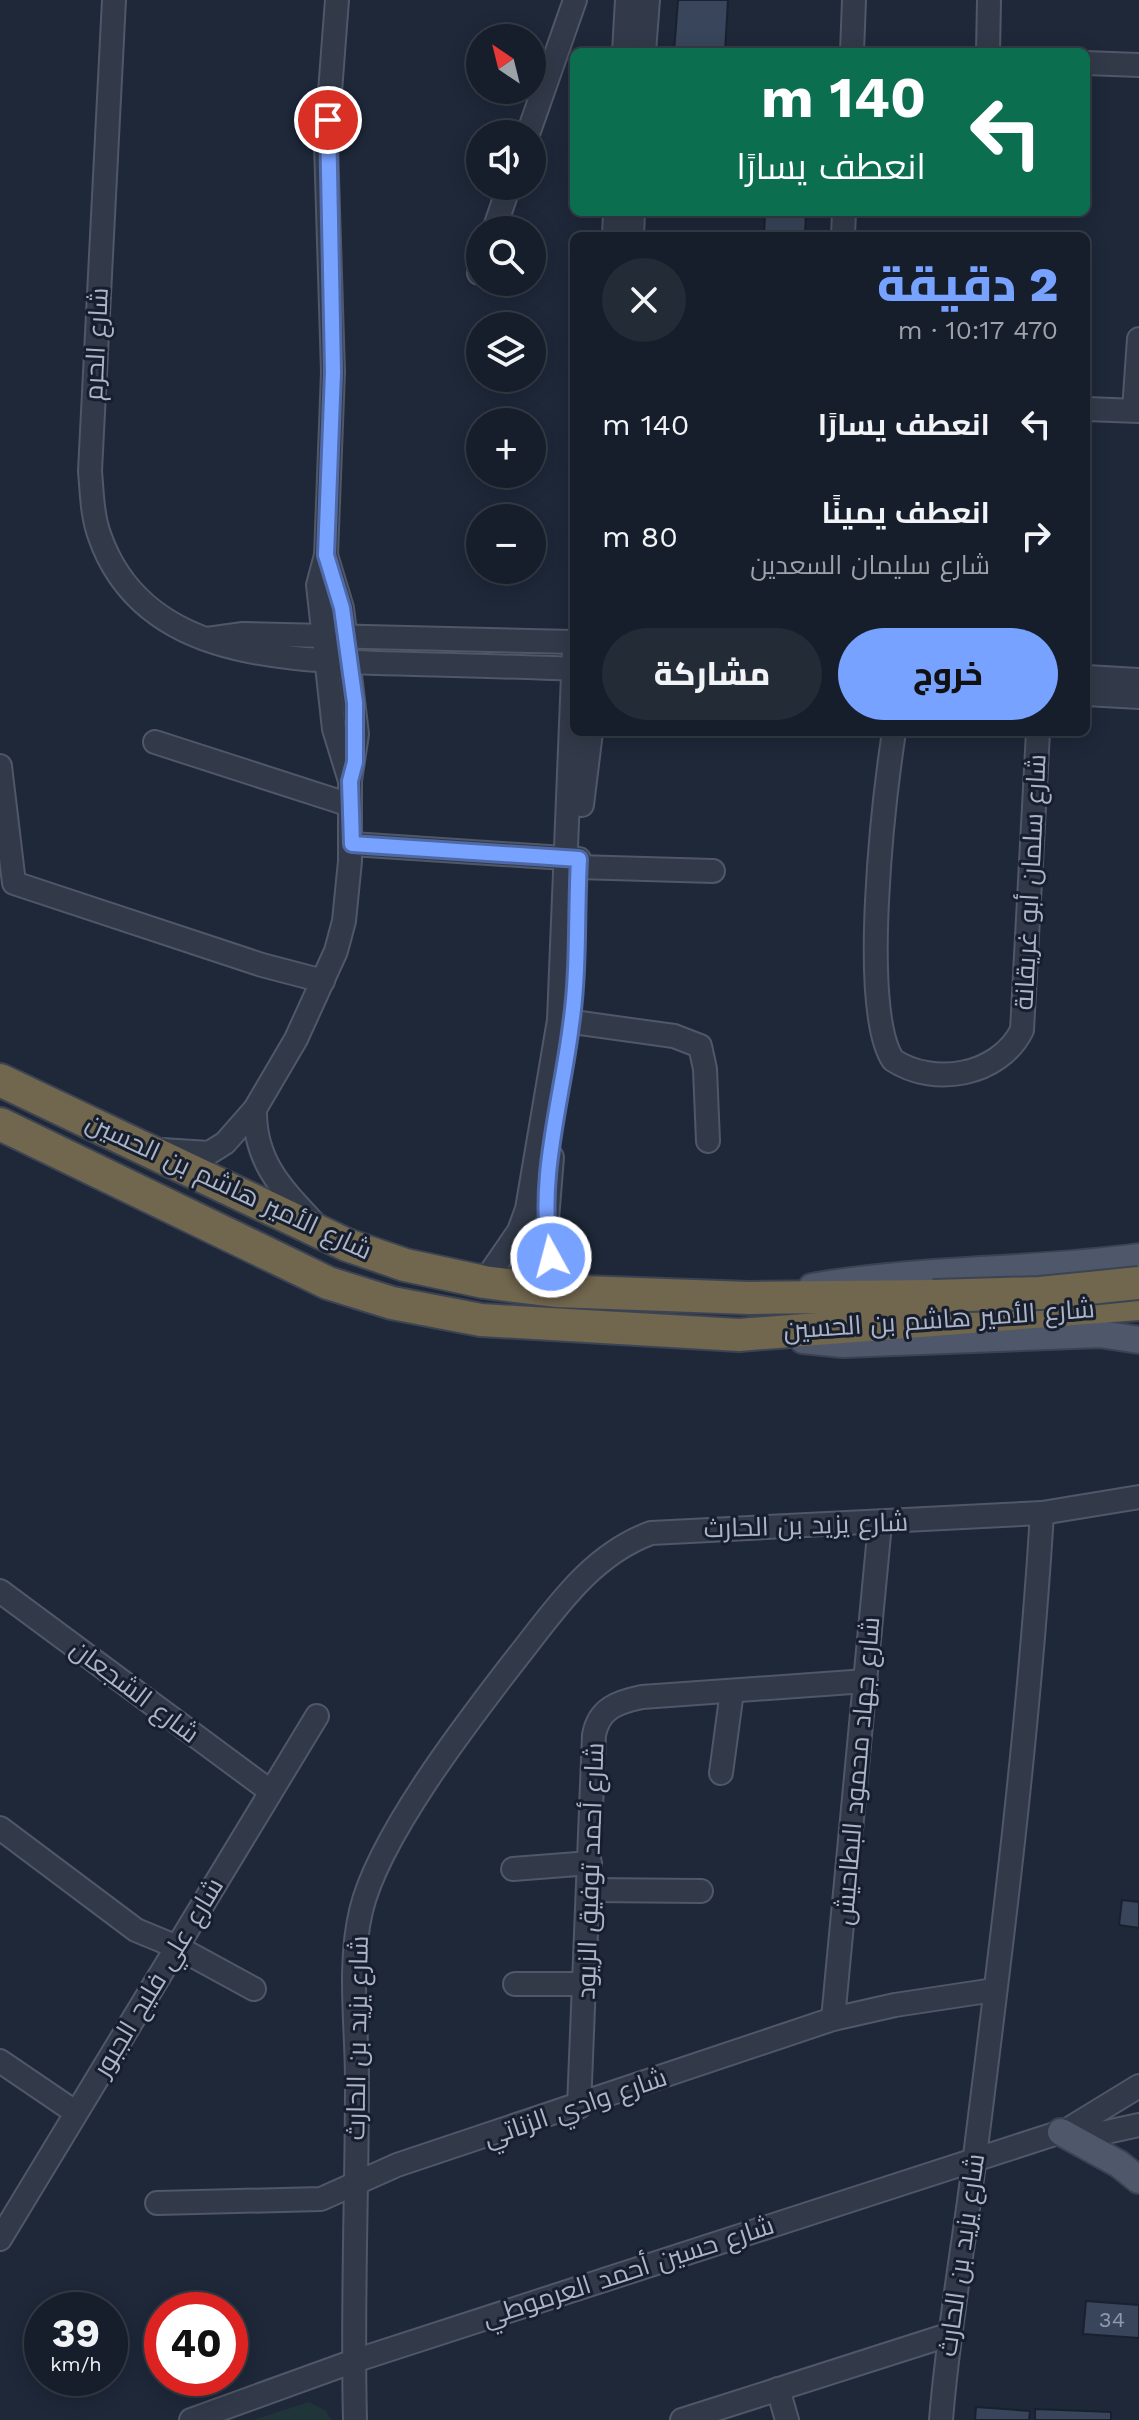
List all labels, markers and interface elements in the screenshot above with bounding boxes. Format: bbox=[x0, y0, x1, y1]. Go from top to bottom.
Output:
north arrow bbox=[466, 24, 546, 104]
map controls bbox=[466, 24, 546, 584]
text: 140 m bbox=[761, 65, 926, 131]
icon: left bbox=[954, 80, 1058, 184]
pin bbox=[294, 86, 362, 154]
icon: arrive bbox=[306, 98, 350, 142]
button: sound bbox=[466, 120, 546, 200]
text: انعطف يسارًا bbox=[736, 146, 926, 188]
button: search bbox=[466, 216, 546, 296]
text: 2 دقيقة bbox=[877, 256, 1058, 313]
button: close bbox=[602, 258, 686, 342]
street label: شارع الحرم bbox=[78, 287, 117, 401]
button: layers bbox=[466, 312, 546, 392]
text: 470 m · 10:17 bbox=[898, 315, 1058, 345]
icon: left bbox=[1014, 402, 1058, 446]
text: 140 m bbox=[602, 407, 690, 442]
text: انعطف يسارًا bbox=[818, 407, 990, 442]
button: + bbox=[466, 408, 546, 488]
text: انعطف يمينًا bbox=[821, 495, 990, 530]
button: − bbox=[466, 504, 546, 584]
icon: right bbox=[1014, 514, 1058, 558]
text: 80 m bbox=[602, 519, 678, 554]
text: شارع سليمان السعدين bbox=[750, 550, 990, 580]
button: مشاركة bbox=[602, 628, 822, 720]
button: خروج bbox=[838, 628, 1058, 720]
street label: شارع سلمان أبو غريقانة bbox=[1006, 753, 1054, 1011]
street label: شارع الأمير هاشم بن الحسين bbox=[80, 1107, 377, 1268]
position arrow bbox=[509, 1215, 593, 1299]
street label: شارع الأمير هاشم بن الحسين bbox=[782, 1293, 1096, 1348]
street label: شارع يزيد بن الحارث bbox=[703, 1506, 909, 1546]
street label: شارع جهاد محمود البطاحيش bbox=[829, 1615, 887, 1927]
street label: شارع الشجعان bbox=[64, 1633, 205, 1751]
street label: شارع أحمد توفيق الزيود bbox=[569, 1742, 611, 2000]
street label: شارع علي فليح الجبور bbox=[86, 1872, 234, 2087]
street label: شارع يزيد بن الحارث bbox=[340, 1935, 376, 2141]
street label: شارع وادي الزناتي bbox=[480, 2062, 672, 2158]
street label: شارع يزيد بن الحارث bbox=[932, 2152, 992, 2359]
street label: شارع حسين أحمد العرموطي bbox=[478, 2208, 780, 2338]
speed limit sign: 40 bbox=[144, 2292, 248, 2396]
house number: 34 bbox=[1099, 2307, 1125, 2332]
text: 39 bbox=[52, 2310, 100, 2357]
text: km/h bbox=[50, 2352, 102, 2376]

